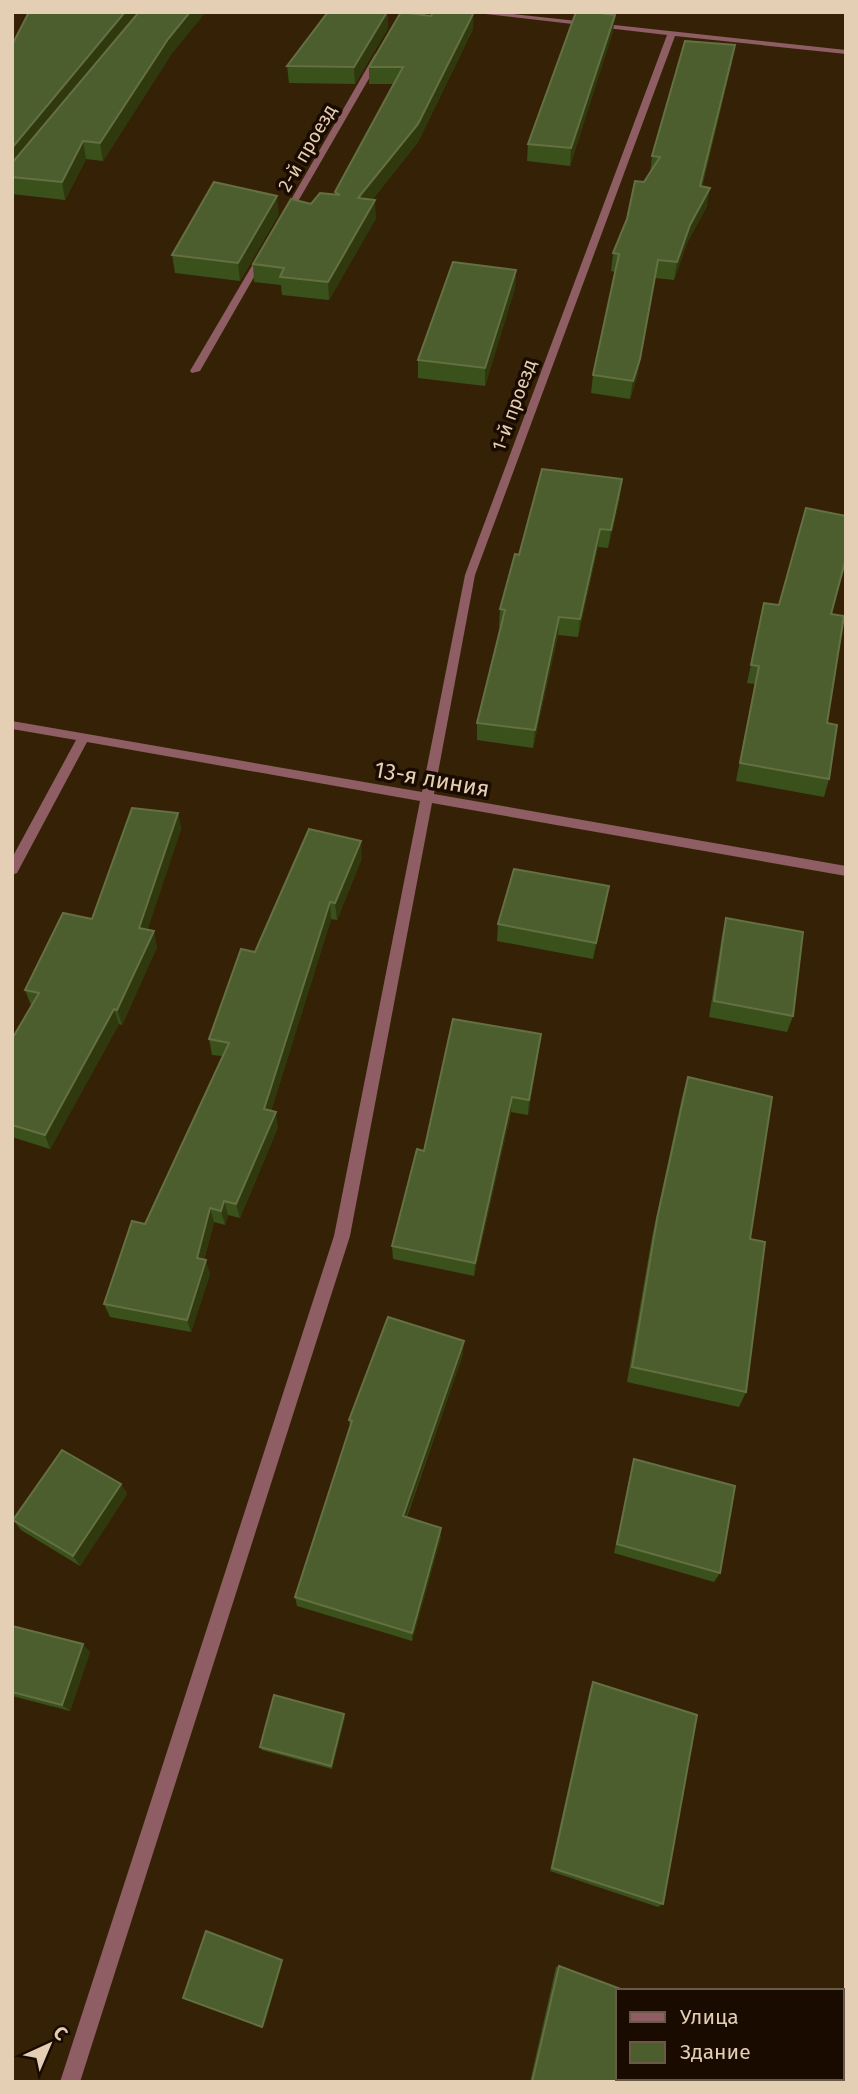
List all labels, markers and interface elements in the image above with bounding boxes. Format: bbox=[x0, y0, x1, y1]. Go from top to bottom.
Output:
street label: 2-й проезд bbox=[273, 100, 341, 196]
street label: 1-й проезд bbox=[487, 356, 541, 454]
street label: 13-я линия bbox=[372, 755, 492, 803]
legend bbox=[616, 1989, 844, 2080]
text: Улица bbox=[680, 2004, 739, 2030]
north arrow bbox=[14, 2010, 84, 2080]
text: С bbox=[49, 2021, 72, 2045]
text: Здание bbox=[680, 2039, 751, 2065]

